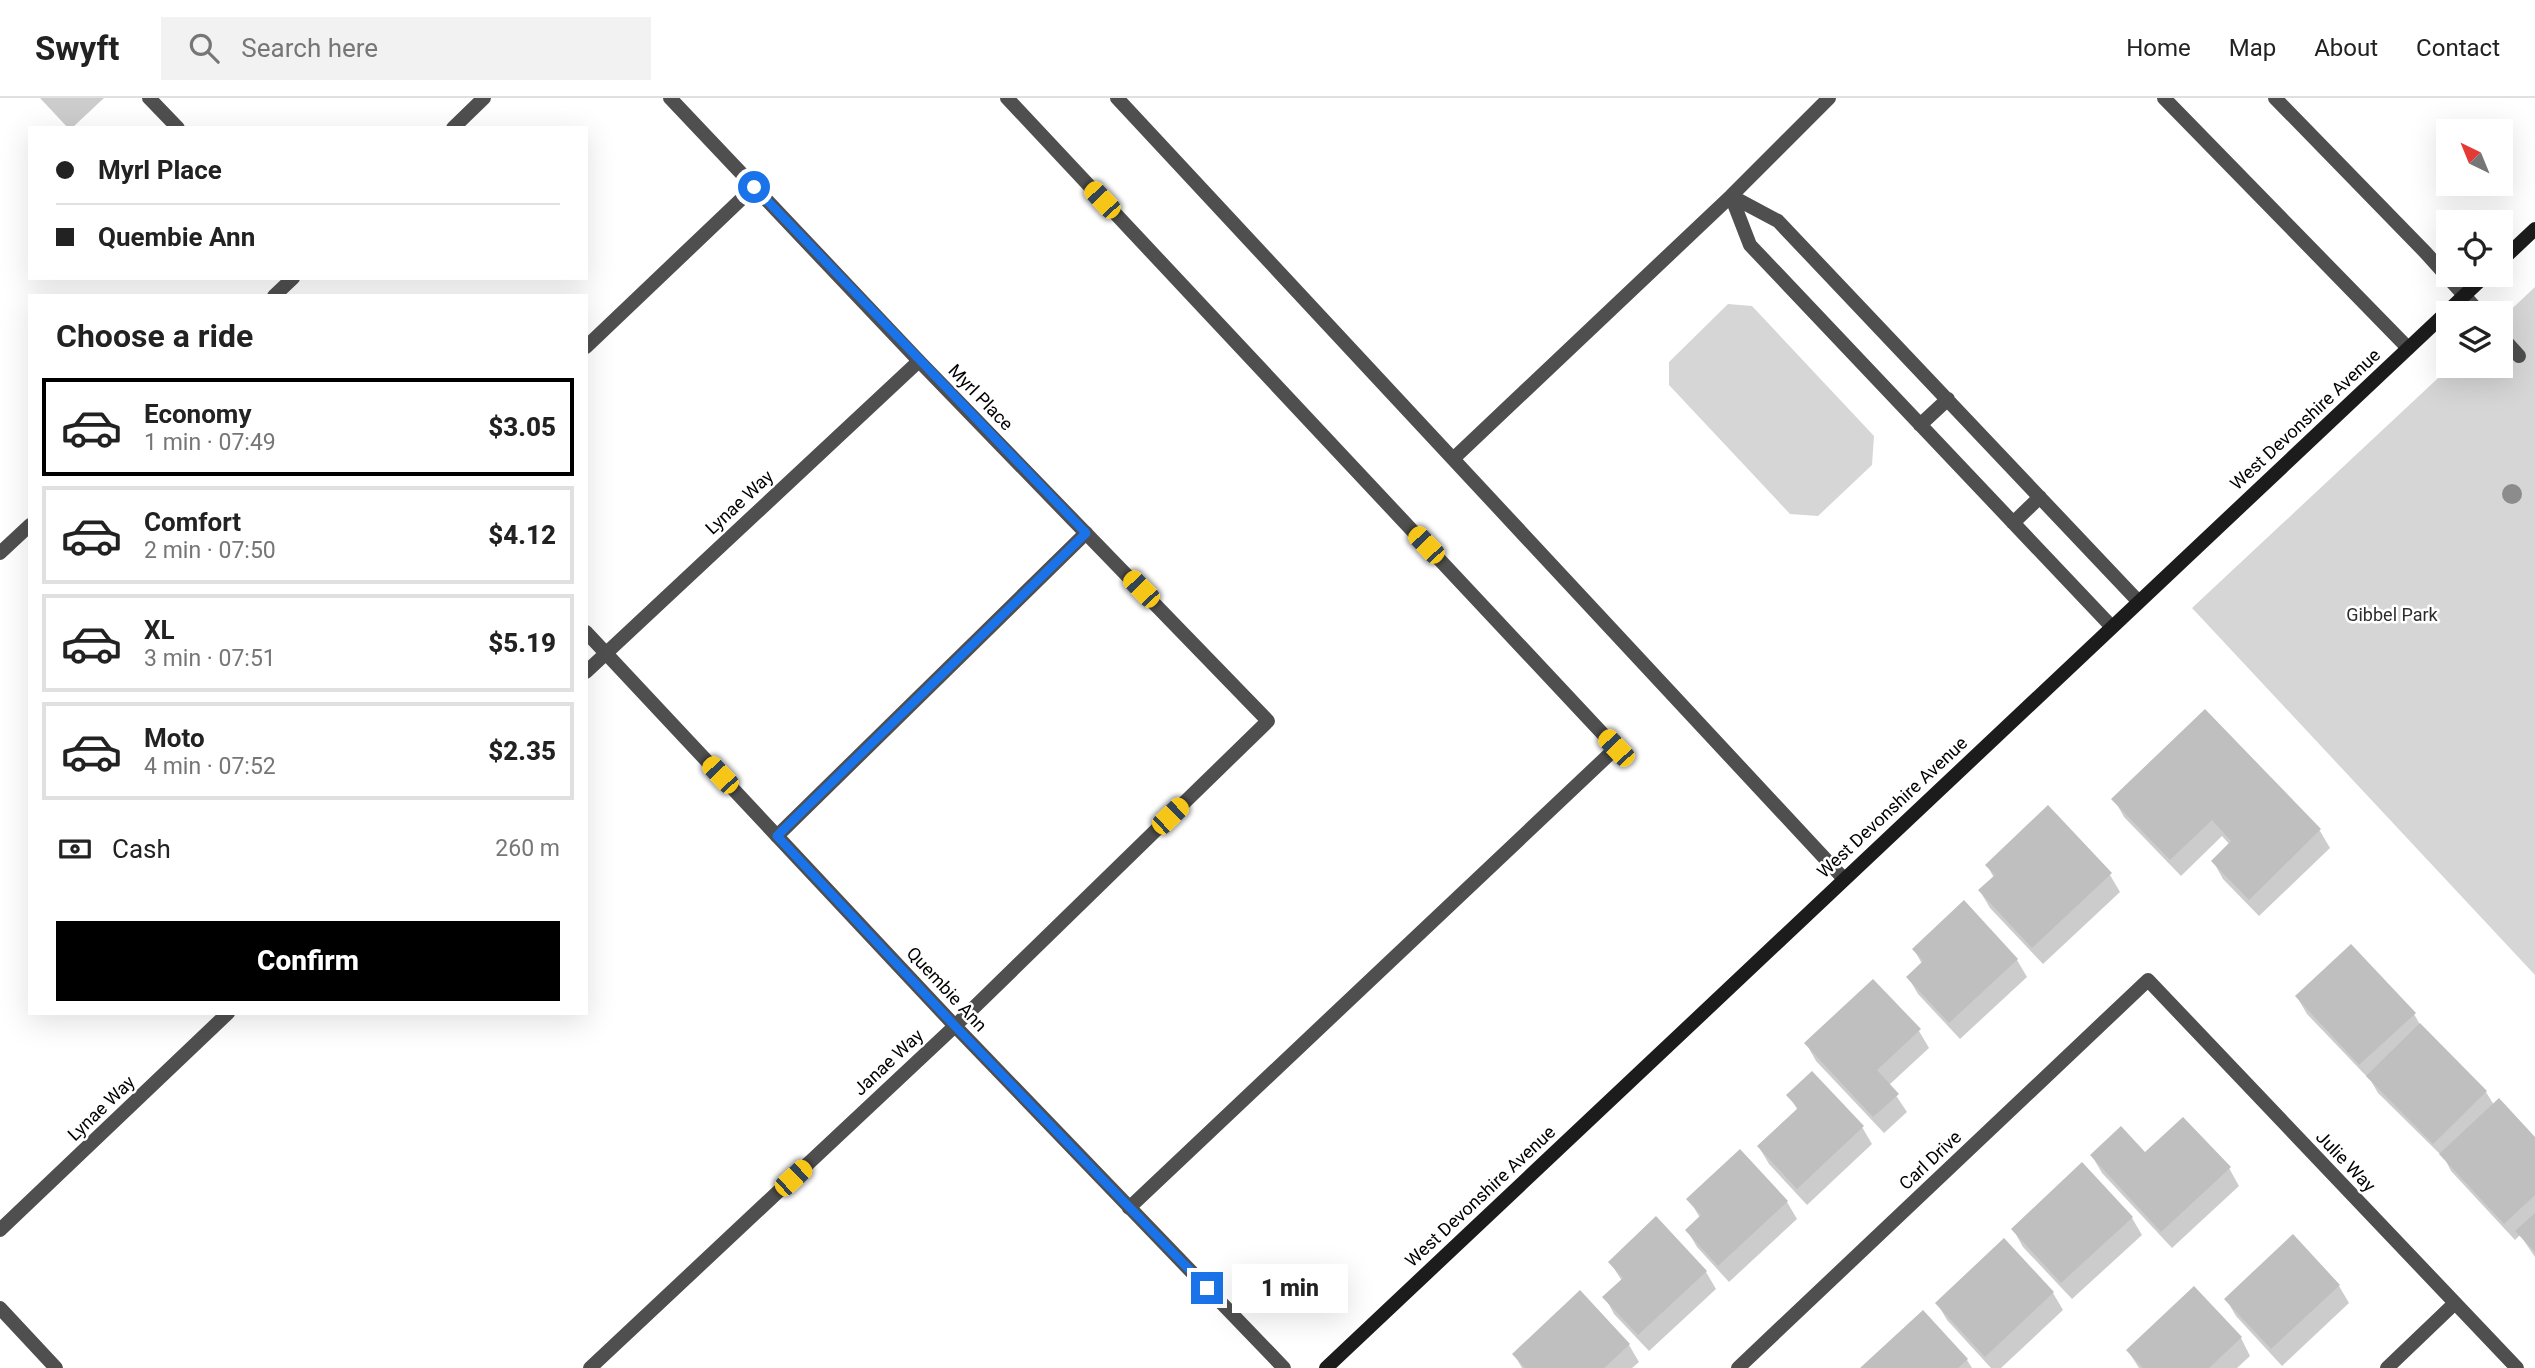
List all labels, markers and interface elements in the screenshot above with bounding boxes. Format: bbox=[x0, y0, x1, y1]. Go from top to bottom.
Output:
search box bbox=[161, 17, 651, 80]
text: Swyft bbox=[35, 29, 119, 68]
icon: search bbox=[185, 29, 223, 67]
text: Search here bbox=[241, 33, 378, 63]
text: Home bbox=[2126, 34, 2191, 62]
text: Map bbox=[2229, 34, 2276, 62]
text: About bbox=[2314, 34, 2378, 62]
text: Contact bbox=[2416, 34, 2500, 62]
north arrow bbox=[2436, 119, 2513, 196]
map controls bbox=[2436, 119, 2513, 378]
text: Myrl Place bbox=[98, 155, 222, 185]
route start bbox=[738, 171, 770, 203]
car bbox=[1080, 177, 1125, 223]
button: locate bbox=[2436, 210, 2513, 287]
text: Quembie Ann bbox=[98, 222, 255, 252]
button: layers bbox=[2436, 301, 2513, 378]
text: Choose a ride bbox=[56, 317, 253, 355]
street label: West Devonshire Avenue bbox=[2226, 344, 2384, 494]
street label: Myrl Place bbox=[944, 360, 1018, 434]
icon: car bbox=[60, 396, 123, 459]
text: Economy bbox=[144, 399, 251, 429]
text: $3.05 bbox=[488, 412, 556, 442]
text: 1 min · 07:49 bbox=[144, 429, 276, 456]
street label: Lynae Way bbox=[701, 465, 777, 539]
icon: car bbox=[60, 504, 123, 567]
text: Comfort bbox=[144, 507, 241, 537]
text: $4.12 bbox=[488, 520, 556, 550]
car bbox=[1404, 522, 1449, 568]
text: 2 min · 07:50 bbox=[144, 537, 276, 564]
car bbox=[1119, 567, 1164, 611]
park label: Gibbel Park bbox=[2346, 604, 2439, 625]
icon: car bbox=[60, 612, 123, 675]
text: XL bbox=[144, 615, 175, 645]
text: $5.19 bbox=[488, 628, 556, 658]
text: 3 min · 07:51 bbox=[144, 645, 276, 672]
icon: car bbox=[60, 720, 123, 783]
text: Moto bbox=[144, 723, 205, 753]
car bbox=[1594, 725, 1639, 771]
street label: West Devonshire Avenue bbox=[1813, 732, 1971, 882]
text: $2.35 bbox=[488, 736, 556, 766]
car bbox=[698, 752, 743, 798]
text: 4 min · 07:52 bbox=[144, 753, 276, 780]
car bbox=[1148, 794, 1193, 838]
icon: cash bbox=[56, 830, 94, 868]
text: Cash bbox=[112, 834, 171, 864]
text: 260 m bbox=[495, 835, 560, 862]
button: Confirm bbox=[56, 921, 560, 1001]
street label: Quembie Ann bbox=[903, 942, 991, 1036]
street label: Janae Way bbox=[849, 1024, 927, 1099]
street label: Lynae Way bbox=[63, 1071, 139, 1145]
street label: West Devonshire Avenue bbox=[1401, 1121, 1559, 1271]
street label: Carl Drive bbox=[1895, 1126, 1965, 1194]
street label: Julie Way bbox=[2312, 1126, 2380, 1196]
car bbox=[771, 1156, 816, 1200]
callout: 1 min bbox=[1232, 1264, 1347, 1312]
route end bbox=[1191, 1272, 1223, 1304]
text: 1 min bbox=[1261, 1275, 1319, 1302]

